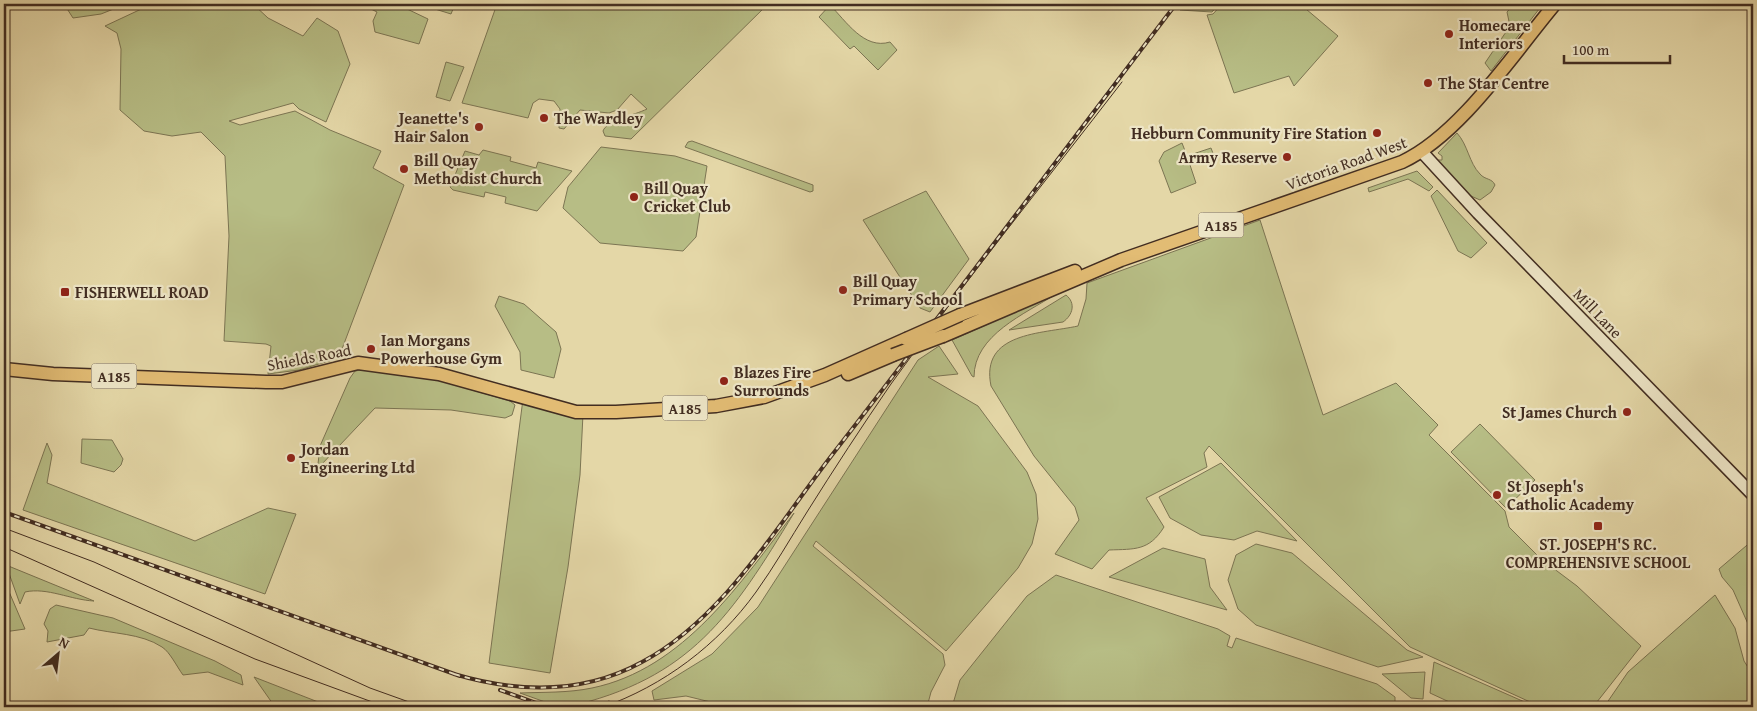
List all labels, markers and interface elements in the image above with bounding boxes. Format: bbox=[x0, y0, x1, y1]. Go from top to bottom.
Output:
place label: Homecare Interiors bbox=[1459, 13, 1531, 55]
marker: Homecare Interiors bbox=[1443, 28, 1455, 40]
scale bar bbox=[1564, 32, 1671, 64]
text: 100 m bbox=[1572, 39, 1610, 60]
place label: The Star Centre bbox=[1438, 71, 1549, 95]
marker: The Star Centre bbox=[1422, 77, 1434, 89]
place label: Jeanette's Hair Salon bbox=[394, 106, 470, 148]
place label: The Wardley bbox=[554, 106, 644, 130]
marker: The Wardley bbox=[538, 112, 550, 124]
marker: Jeanette's Hair Salon bbox=[473, 121, 485, 133]
place label: Hebburn Community Fire Station bbox=[1131, 121, 1368, 145]
marker: Hebburn Community Fire Station bbox=[1371, 127, 1383, 139]
street label: Victoria Road West bbox=[1282, 130, 1410, 196]
place label: Army Reserve bbox=[1178, 145, 1277, 169]
place label: Bill Quay Methodist Church bbox=[414, 148, 542, 190]
marker: Army Reserve bbox=[1281, 151, 1293, 163]
marker: Bill Quay Methodist Church bbox=[398, 163, 410, 175]
place label: Bill Quay Cricket Club bbox=[644, 176, 731, 218]
marker: Bill Quay Cricket Club bbox=[628, 191, 640, 203]
road number: A185 bbox=[1198, 212, 1244, 238]
place label: Bill Quay Primary School bbox=[853, 269, 963, 311]
place label: FISHERWELL ROAD bbox=[75, 280, 209, 304]
street label: Mill Lane bbox=[1568, 282, 1628, 344]
marker: Bill Quay Primary School bbox=[837, 284, 849, 296]
marker: FISHERWELL ROAD bbox=[59, 286, 71, 298]
place label: Ian Morgans Powerhouse Gym bbox=[381, 328, 502, 370]
street label: Shields Road bbox=[265, 337, 354, 377]
marker: Ian Morgans Powerhouse Gym bbox=[365, 343, 377, 355]
place label: Blazes Fire Surrounds bbox=[734, 360, 811, 402]
road number: A185 bbox=[92, 364, 136, 388]
marker: Blazes Fire Surrounds bbox=[718, 375, 730, 387]
road number: A185 bbox=[662, 396, 708, 420]
place label: St James Church bbox=[1502, 400, 1618, 424]
marker: St James Church bbox=[1621, 406, 1633, 418]
place label: Jordan Engineering Ltd bbox=[298, 437, 416, 479]
marker: Jordan Engineering Ltd bbox=[285, 452, 297, 464]
place label: St Joseph's Catholic Academy bbox=[1507, 474, 1635, 516]
marker: St Joseph's Catholic Academy bbox=[1491, 489, 1503, 501]
marker: ST. JOSEPH'S RC. COMPREHENSIVE SCHOOL bbox=[1592, 520, 1604, 532]
place label: ST. JOSEPH'S RC. COMPREHENSIVE SCHOOL bbox=[1506, 532, 1691, 574]
north arrow bbox=[32, 628, 82, 678]
text: N bbox=[55, 631, 73, 654]

